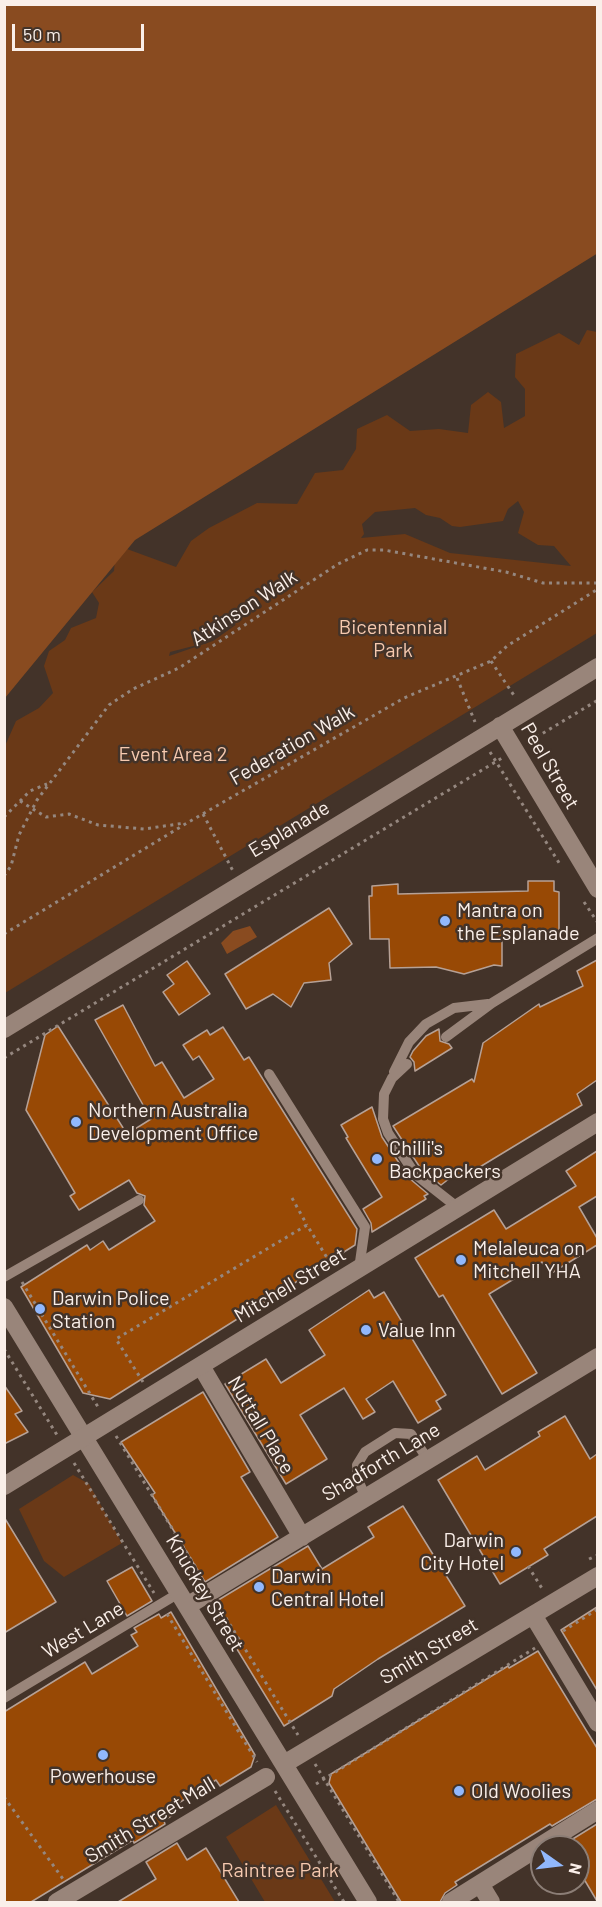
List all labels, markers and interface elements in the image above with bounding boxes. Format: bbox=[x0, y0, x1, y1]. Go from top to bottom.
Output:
scale bar bbox=[15, 12, 147, 50]
text: 50 m bbox=[23, 23, 61, 45]
street label: Atkinson Walk bbox=[186, 565, 302, 651]
park label: Bicentennial Park bbox=[339, 615, 447, 662]
street label: Federation Walk bbox=[226, 700, 358, 790]
street label: Peel Street bbox=[516, 718, 584, 814]
park label: Event Area 2 bbox=[119, 742, 227, 766]
street label: Esplanade bbox=[244, 795, 334, 863]
place label: Mantra on the Esplanade bbox=[457, 898, 580, 945]
marker: Mantra on the Esplanade bbox=[438, 914, 452, 928]
place label: Northern Australia Development Office bbox=[88, 1098, 258, 1145]
marker: Northern Australia Development Office bbox=[69, 1115, 83, 1129]
place label: Chilli's Backpackers bbox=[389, 1136, 501, 1183]
marker: Chilli's Backpackers bbox=[370, 1152, 384, 1166]
place label: Melaleuca on Mitchell YHA bbox=[473, 1236, 585, 1283]
street label: Mitchell Street bbox=[230, 1242, 350, 1328]
marker: Melaleuca on Mitchell YHA bbox=[454, 1253, 468, 1267]
place label: Darwin Police Station bbox=[52, 1286, 170, 1333]
marker: Darwin Police Station bbox=[33, 1302, 47, 1316]
place label: Value Inn bbox=[378, 1318, 456, 1342]
marker: Value Inn bbox=[359, 1323, 373, 1337]
street label: Nuttall Place bbox=[222, 1372, 300, 1478]
street label: Shadforth Lane bbox=[318, 1417, 444, 1507]
place label: Darwin City Hotel bbox=[420, 1528, 504, 1575]
street label: Knuckey Street bbox=[161, 1530, 249, 1656]
marker: Darwin City Hotel bbox=[509, 1545, 523, 1559]
place label: Darwin Central Hotel bbox=[271, 1564, 384, 1611]
marker: Darwin Central Hotel bbox=[252, 1580, 266, 1594]
street label: West Lane bbox=[38, 1596, 128, 1664]
street label: Smith Street bbox=[376, 1612, 482, 1690]
marker: Powerhouse bbox=[96, 1748, 110, 1762]
place label: Powerhouse bbox=[50, 1764, 156, 1788]
street label: Smith Street Mall bbox=[81, 1772, 219, 1868]
place label: Old Woolies bbox=[471, 1779, 571, 1803]
marker: Old Woolies bbox=[452, 1784, 466, 1798]
north arrow bbox=[530, 1835, 590, 1895]
park label: Raintree Park bbox=[221, 1858, 339, 1882]
text: N bbox=[566, 1862, 587, 1876]

